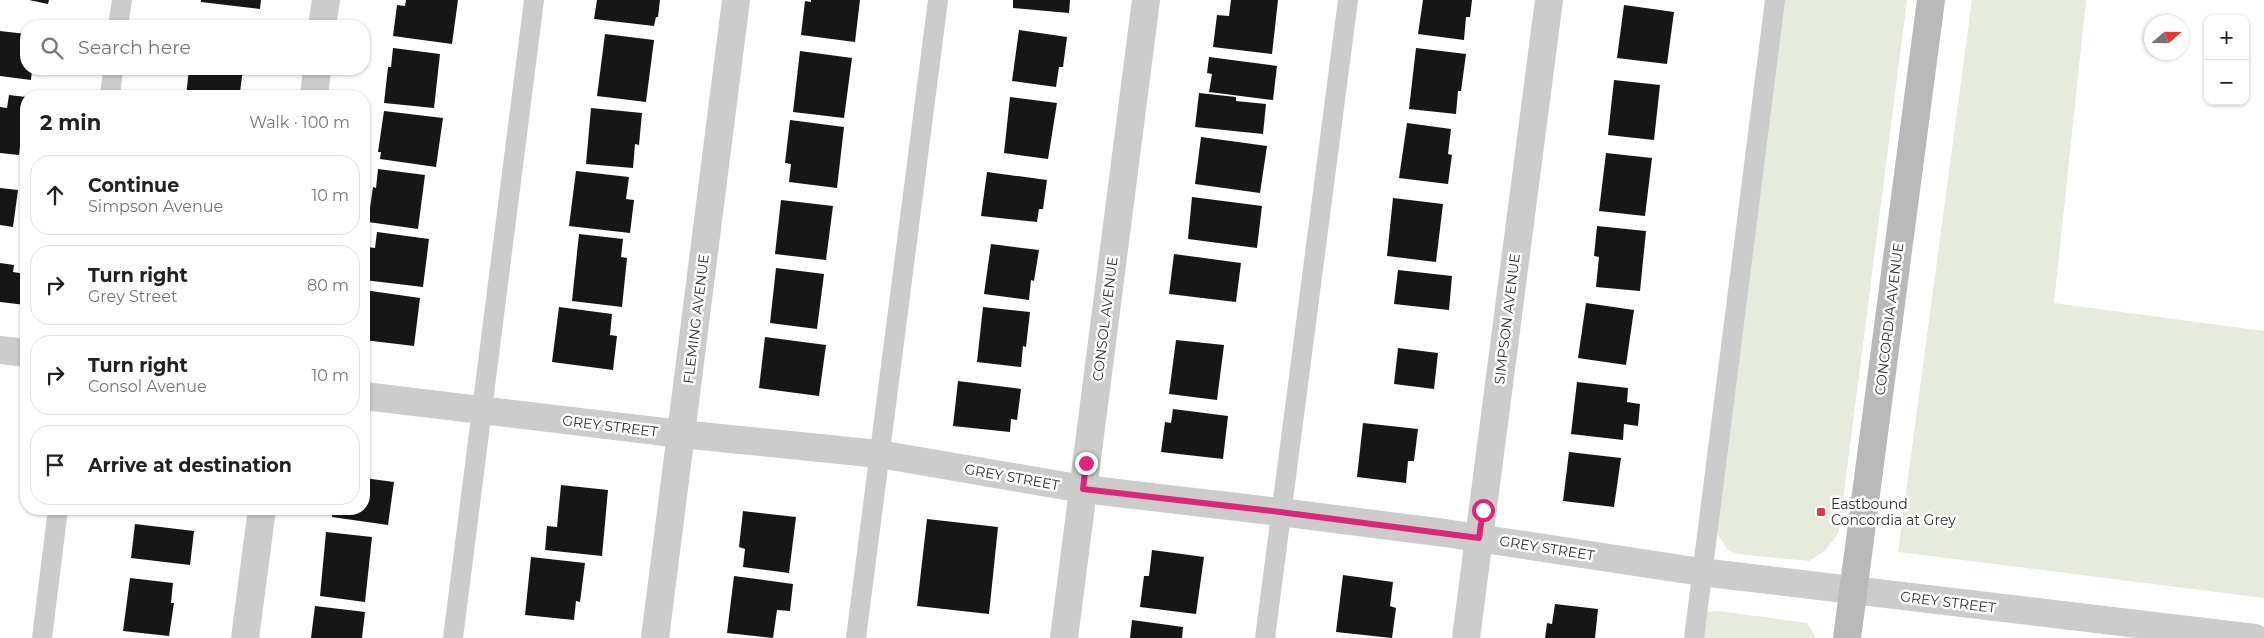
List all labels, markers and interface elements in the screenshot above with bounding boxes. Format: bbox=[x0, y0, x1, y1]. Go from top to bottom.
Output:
north arrow bbox=[2144, 15, 2189, 60]
map controls bbox=[2204, 15, 2249, 105]
button: + bbox=[2204, 15, 2249, 60]
search box bbox=[20, 20, 370, 75]
icon: search bbox=[38, 34, 66, 62]
text: Search here bbox=[78, 36, 191, 59]
button: − bbox=[2204, 60, 2249, 105]
text: 2 min bbox=[40, 110, 101, 135]
text: Walk · 100 m bbox=[249, 113, 350, 132]
text: Continue bbox=[88, 174, 179, 197]
icon: ahead bbox=[41, 181, 69, 209]
text: 10 m bbox=[311, 186, 349, 205]
text: Simpson Avenue bbox=[88, 197, 223, 216]
street label: CONCORDIA AVENUE bbox=[1871, 242, 1907, 396]
street label: SIMPSON AVENUE bbox=[1490, 252, 1524, 386]
street label: FLEMING AVENUE bbox=[679, 253, 713, 385]
street label: CONSOL AVENUE bbox=[1088, 256, 1122, 382]
text: Turn right bbox=[88, 264, 188, 287]
icon: right bbox=[41, 271, 69, 299]
text: 80 m bbox=[307, 276, 349, 295]
text: Grey Street bbox=[88, 287, 177, 306]
text: Turn right bbox=[88, 354, 188, 377]
icon: right bbox=[41, 361, 69, 389]
text: 10 m bbox=[311, 366, 349, 385]
text: Consol Avenue bbox=[88, 377, 207, 396]
street label: GREY STREET bbox=[561, 411, 659, 441]
icon: arrive bbox=[41, 451, 69, 479]
route end bbox=[1075, 452, 1098, 475]
text: Arrive at destination bbox=[88, 454, 292, 477]
street label: GREY STREET bbox=[963, 460, 1061, 494]
place label: Eastbound Concordia at Grey bbox=[1831, 495, 1956, 529]
route start bbox=[1472, 499, 1495, 522]
marker: Eastbound Concordia at Grey bbox=[1815, 506, 1827, 518]
street label: GREY STREET bbox=[1498, 532, 1596, 564]
street label: GREY STREET bbox=[1899, 587, 1997, 617]

